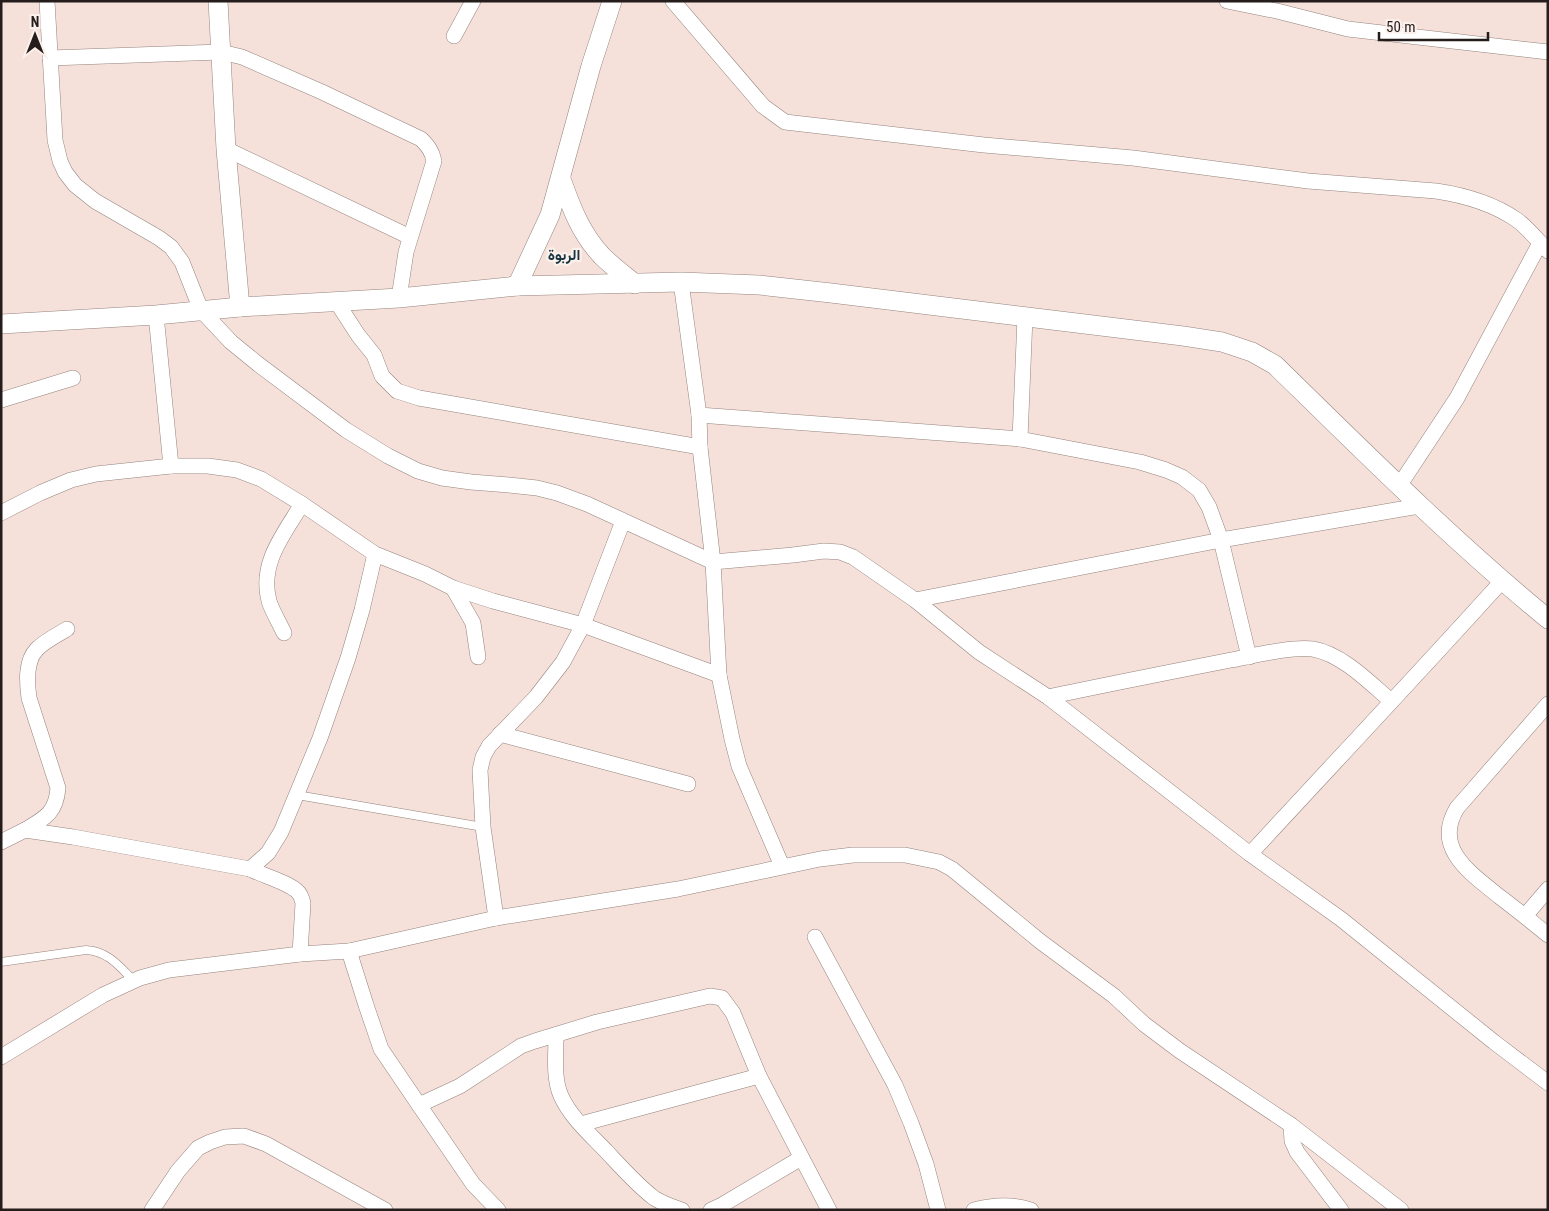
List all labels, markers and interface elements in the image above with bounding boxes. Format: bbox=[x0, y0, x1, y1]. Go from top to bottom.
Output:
north arrow bbox=[10, 10, 60, 60]
scale bar bbox=[1379, 10, 1488, 42]
text: N bbox=[31, 14, 39, 30]
text: 50 m bbox=[1386, 18, 1416, 36]
district label: الربوة bbox=[548, 246, 580, 264]

